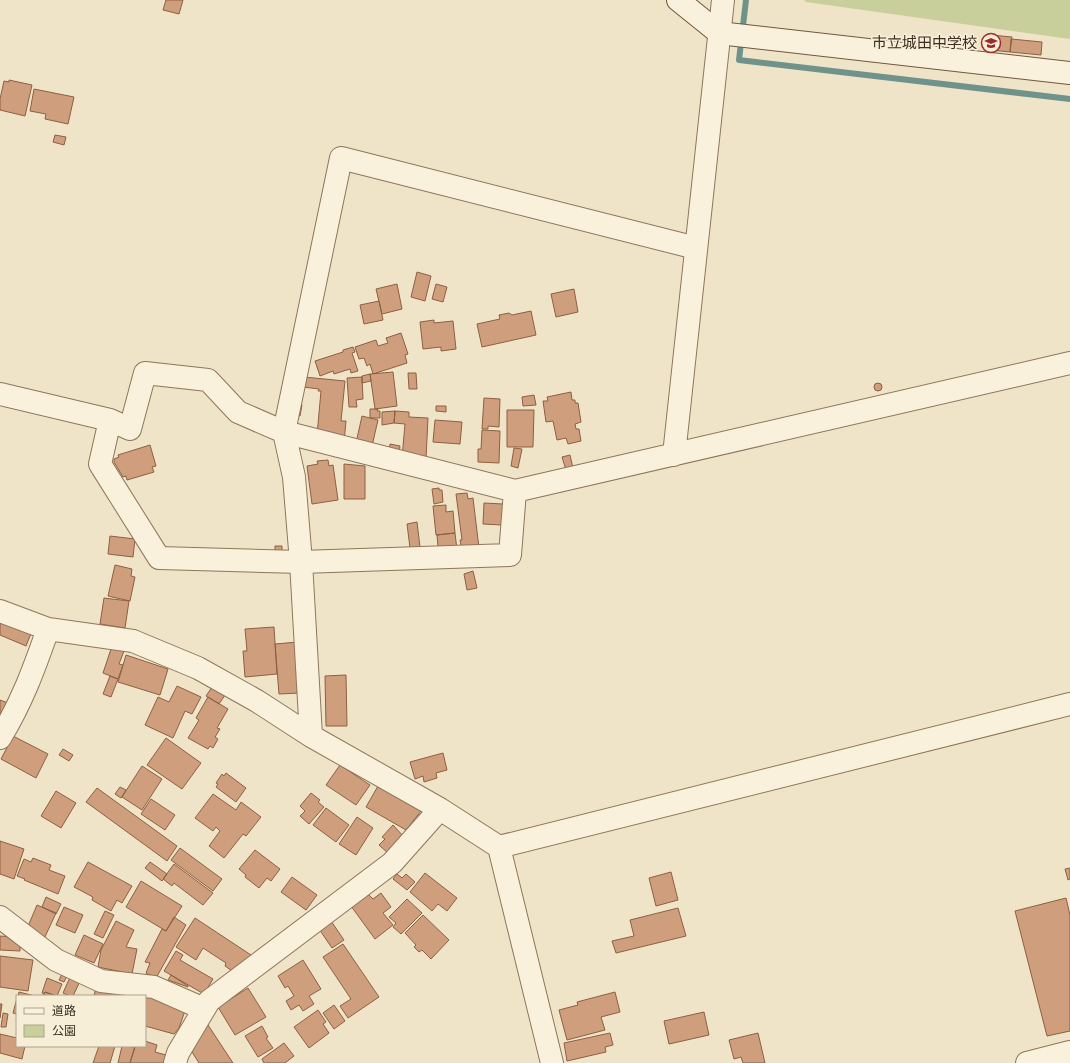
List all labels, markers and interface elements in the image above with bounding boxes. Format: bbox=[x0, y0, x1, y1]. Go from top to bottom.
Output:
place label: 市立城田中学校 bbox=[872, 32, 977, 55]
school or university icon: 市立城田中学校 bbox=[980, 32, 1002, 54]
legend bbox=[16, 995, 146, 1047]
text: 道路 bbox=[52, 1002, 76, 1021]
text: 公園 bbox=[52, 1022, 76, 1041]

